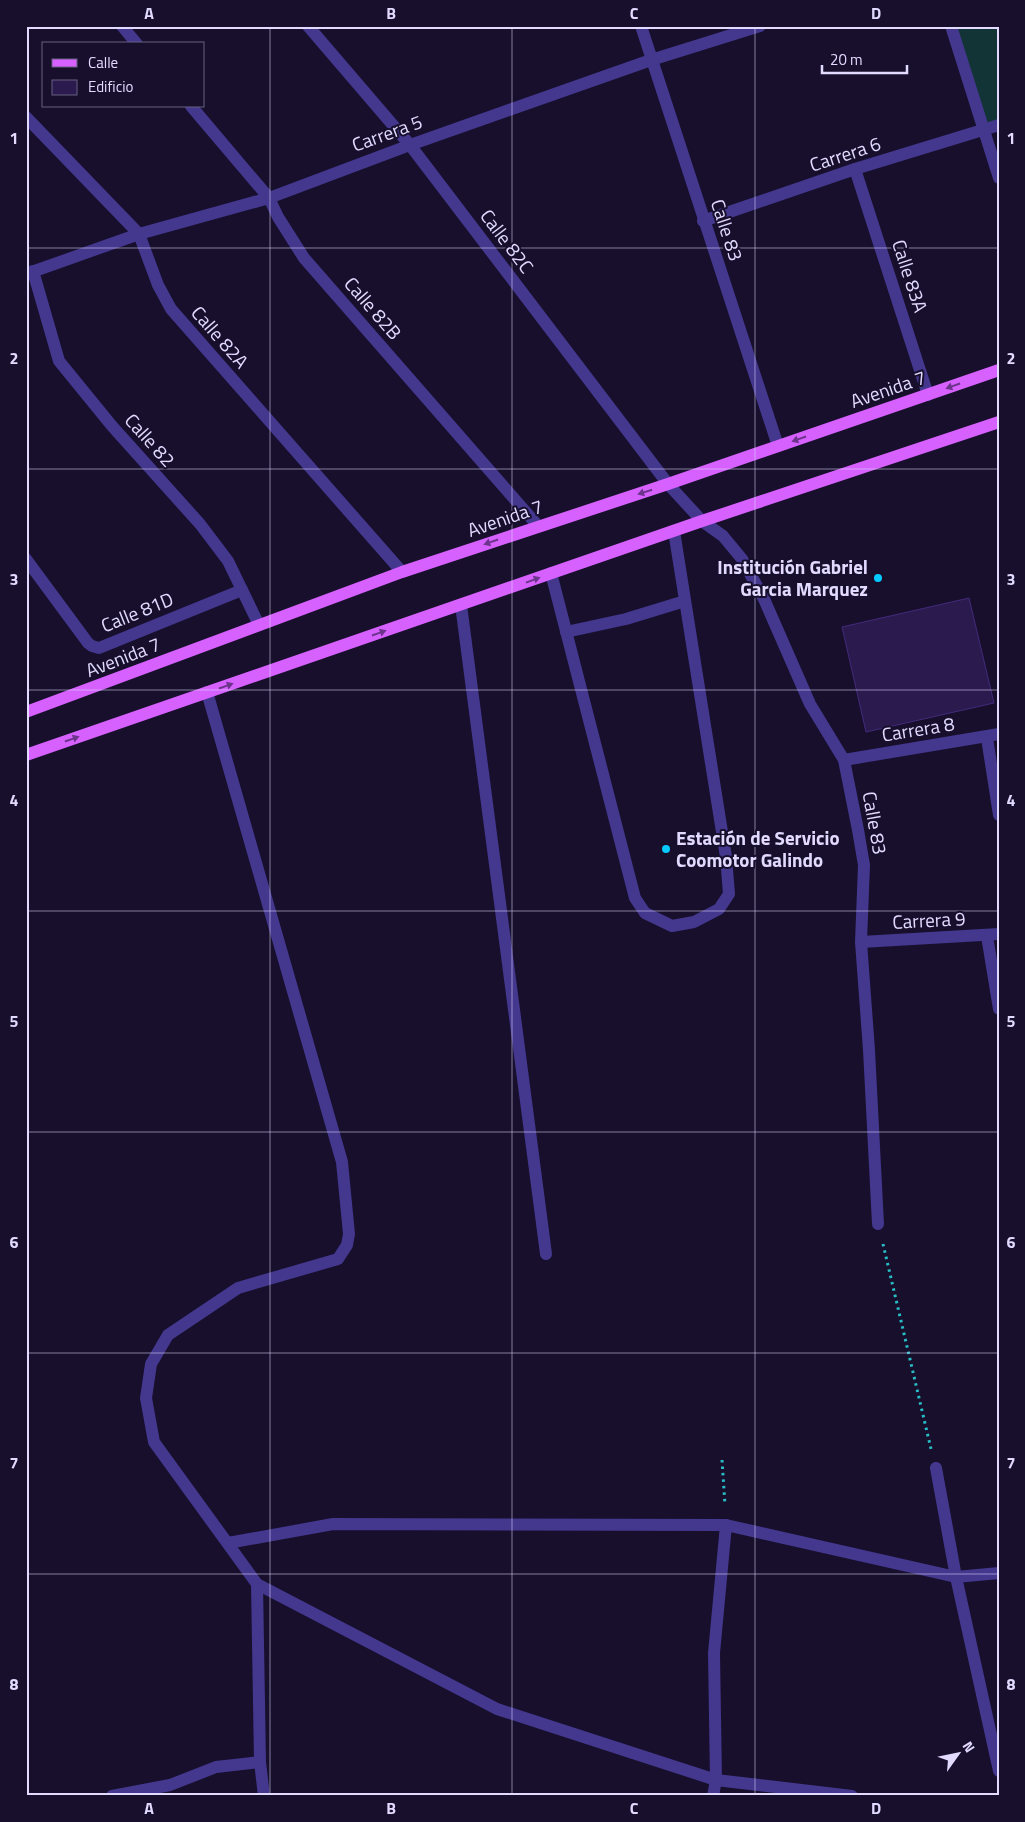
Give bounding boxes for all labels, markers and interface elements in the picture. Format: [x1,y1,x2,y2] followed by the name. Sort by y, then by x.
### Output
[144,1,154,25] text: A
[386,1,396,25] text: B
[630,1,639,25] text: C
[871,1,881,25] text: D
[42,42,205,108] legend
[822,42,908,74] scale bar
[830,48,863,71] text: 20 m
[88,51,118,74] text: Calle
[88,75,133,98] text: Edificio
[347,106,426,159] street label: Carrera 5
[10,126,18,150] text: 1
[1007,126,1015,150] text: 1
[805,128,884,179] street label: Carrera 6
[704,195,751,265] street label: Calle 83
[474,202,541,279] street label: Calle 82C
[885,236,936,316] street label: Calle 83A
[338,270,409,346] street label: Calle 82B
[185,299,256,374] street label: Calle 82A
[10,346,18,370] text: 2
[1007,346,1015,370] text: 2
[846,362,930,415] street label: Avenida 7
[945,383,960,390] one-way arrow
[118,406,182,473] street label: Calle 82
[791,435,806,443] one-way arrow
[638,488,653,496] one-way arrow
[463,491,547,544] street label: Avenida 7
[483,538,498,546] one-way arrow
[717,552,868,603] place label: Institución Gabriel Garcia Marquez
[10,567,18,591] text: 3
[1007,567,1015,591] text: 3
[872,572,884,584] marker: Institución Gabriel Garcia Marquez
[526,575,541,583] one-way arrow
[96,584,177,639] street label: Calle 81D
[372,628,387,636] one-way arrow
[81,629,165,684] street label: Avenida 7
[219,682,234,690] one-way arrow
[879,708,957,749] street label: Carrera 8
[65,735,80,742] one-way arrow
[10,788,19,812] text: 4
[1007,788,1016,812] text: 4
[856,789,895,857] street label: Calle 83
[676,823,840,874] place label: Estación de Servicio Coomotor Galindo
[660,843,672,855] marker: Estación de Servicio Coomotor Galindo
[892,903,966,936] street label: Carrera 9
[10,1009,19,1033] text: 5
[1007,1009,1016,1033] text: 5
[10,1230,19,1254] text: 6
[1007,1230,1016,1254] text: 6
[10,1451,18,1475] text: 7
[1007,1451,1015,1475] text: 7
[10,1672,19,1696] text: 8
[1007,1672,1016,1696] text: 8
[932,1730,982,1780] north arrow
[958,1737,981,1756] text: N
[144,1796,154,1820] text: A
[386,1796,396,1820] text: B
[630,1796,639,1820] text: C
[871,1796,881,1820] text: D

